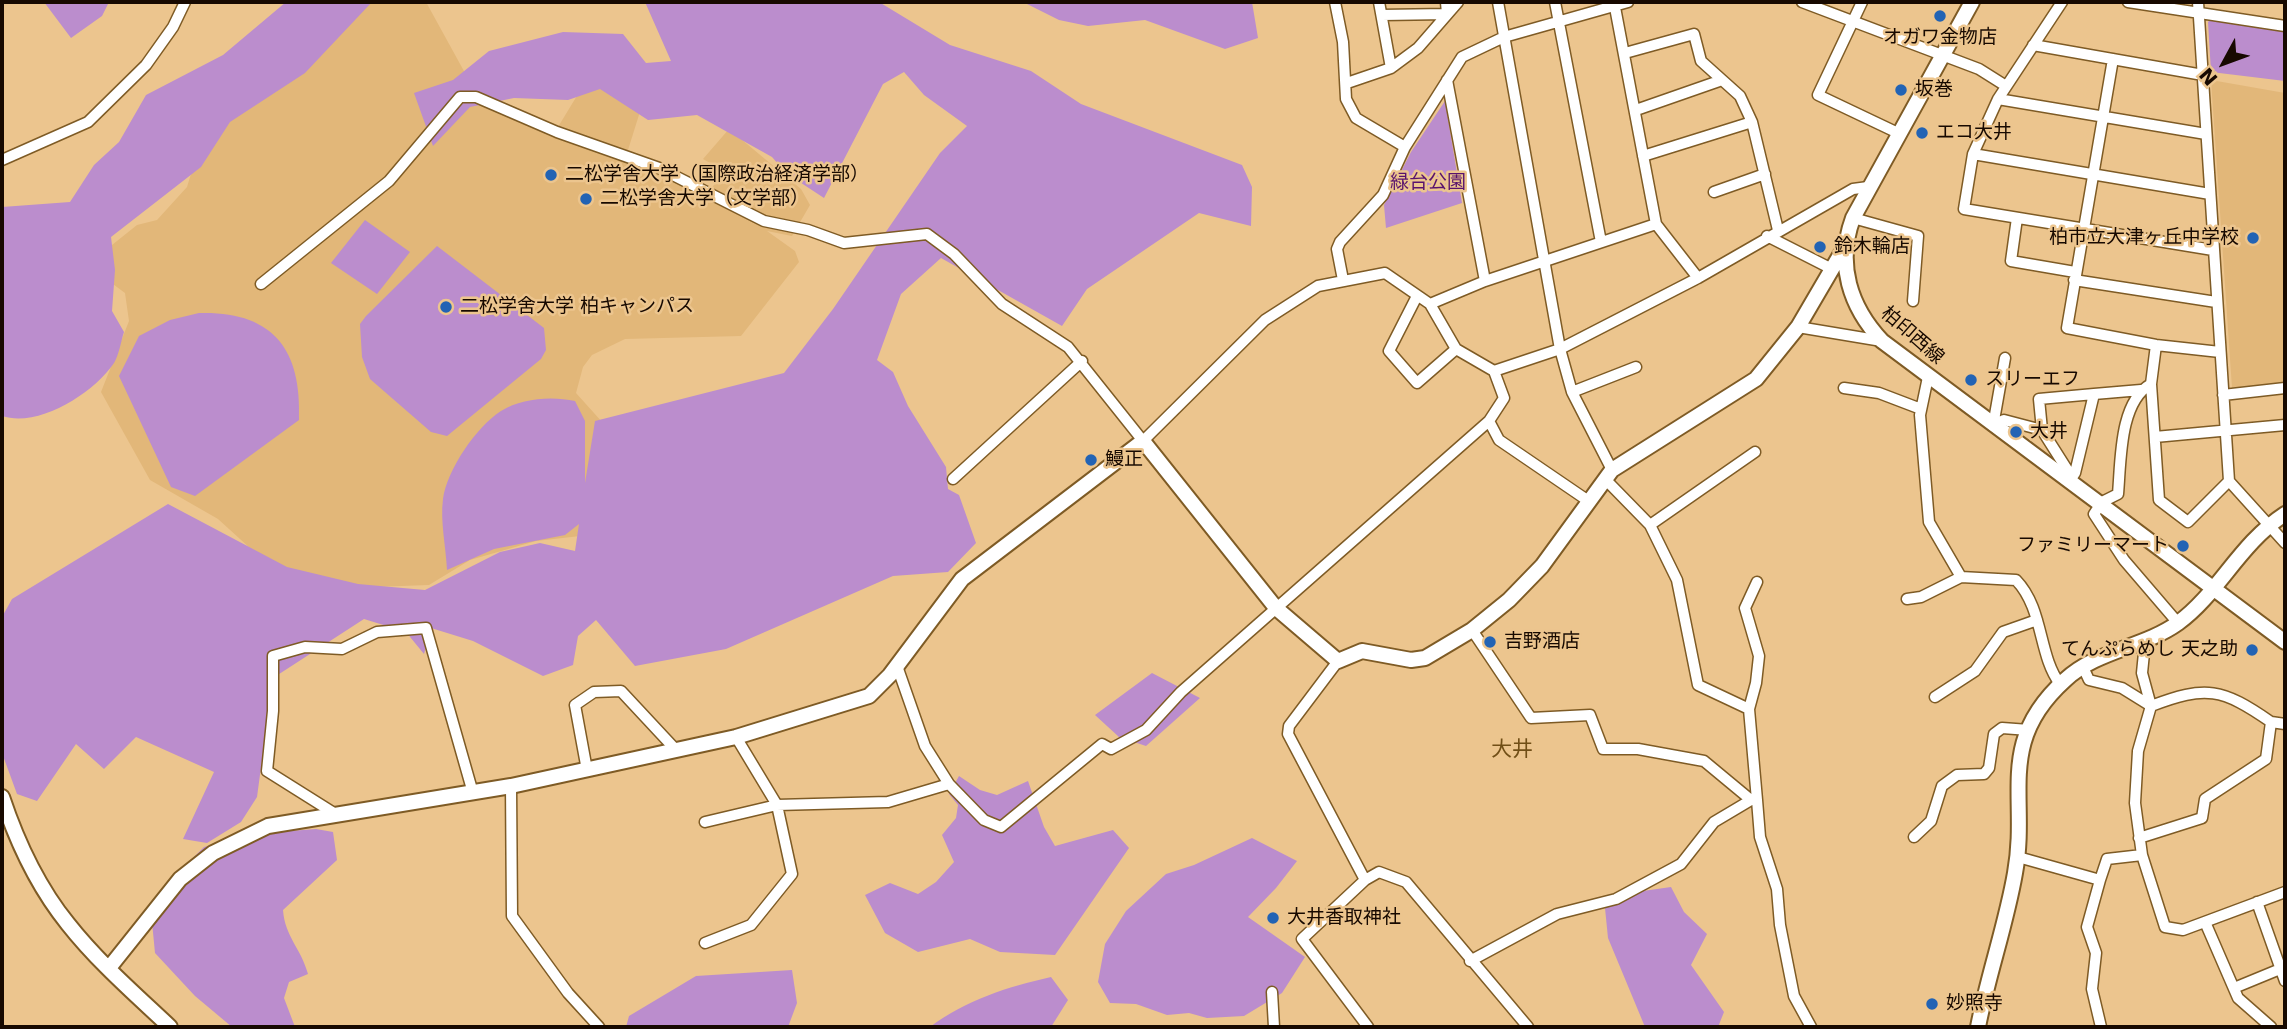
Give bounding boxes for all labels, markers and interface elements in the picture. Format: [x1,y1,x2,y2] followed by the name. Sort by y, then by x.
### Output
[1932,8,1948,24] marker: オガワ金物店
[1883,27,1997,49] place label: オガワ金物店
[2189,28,2259,98] north arrow
[2195,64,2222,90] text: N
[1915,79,1953,101] place label: 坂巻
[1893,82,1909,98] marker: 坂巻
[1936,122,2012,144] place label: エコ大井
[1914,125,1930,141] marker: エコ大井
[565,164,869,186] place label: 二松学舎大学（国際政治経済学部）
[543,167,559,183] marker: 二松学舎大学（国際政治経済学部）
[1390,172,1466,194] park label: 緑台公園
[600,188,809,210] place label: 二松学舎大学（文学部）
[578,191,594,207] marker: 二松学舎大学（文学部）
[2049,227,2239,249] place label: 柏市立大津ヶ丘中学校
[2245,230,2261,246] marker: 柏市立大津ヶ丘中学校
[1834,236,1910,258] place label: 鈴木輪店
[1812,239,1828,255] marker: 鈴木輪店
[460,296,694,318] place label: 二松学舍大学 柏キャンパス
[438,299,454,315] marker: 二松学舍大学 柏キャンパス
[1876,302,1948,370] street label: 柏印西線
[1985,369,2080,391] place label: スリーエフ
[1963,372,1979,388] marker: スリーエフ
[2030,421,2068,443] place label: 大井
[2008,424,2024,440] marker: 大井
[1105,449,1143,471] place label: 鰻正
[1083,452,1099,468] marker: 鰻正
[2017,535,2169,557] place label: ファミリーマート
[2175,538,2191,554] marker: ファミリーマート
[1504,631,1580,653] place label: 吉野酒店
[1482,634,1498,650] marker: 吉野酒店
[2061,639,2238,661] place label: てんぷらめし 天之助
[2244,642,2260,658] marker: てんぷらめし 天之助
[1491,738,1533,764] district label: 大井
[1287,907,1401,929] place label: 大井香取神社
[1265,910,1281,926] marker: 大井香取神社
[1946,993,2003,1015] place label: 妙照寺
[1924,996,1940,1012] marker: 妙照寺

